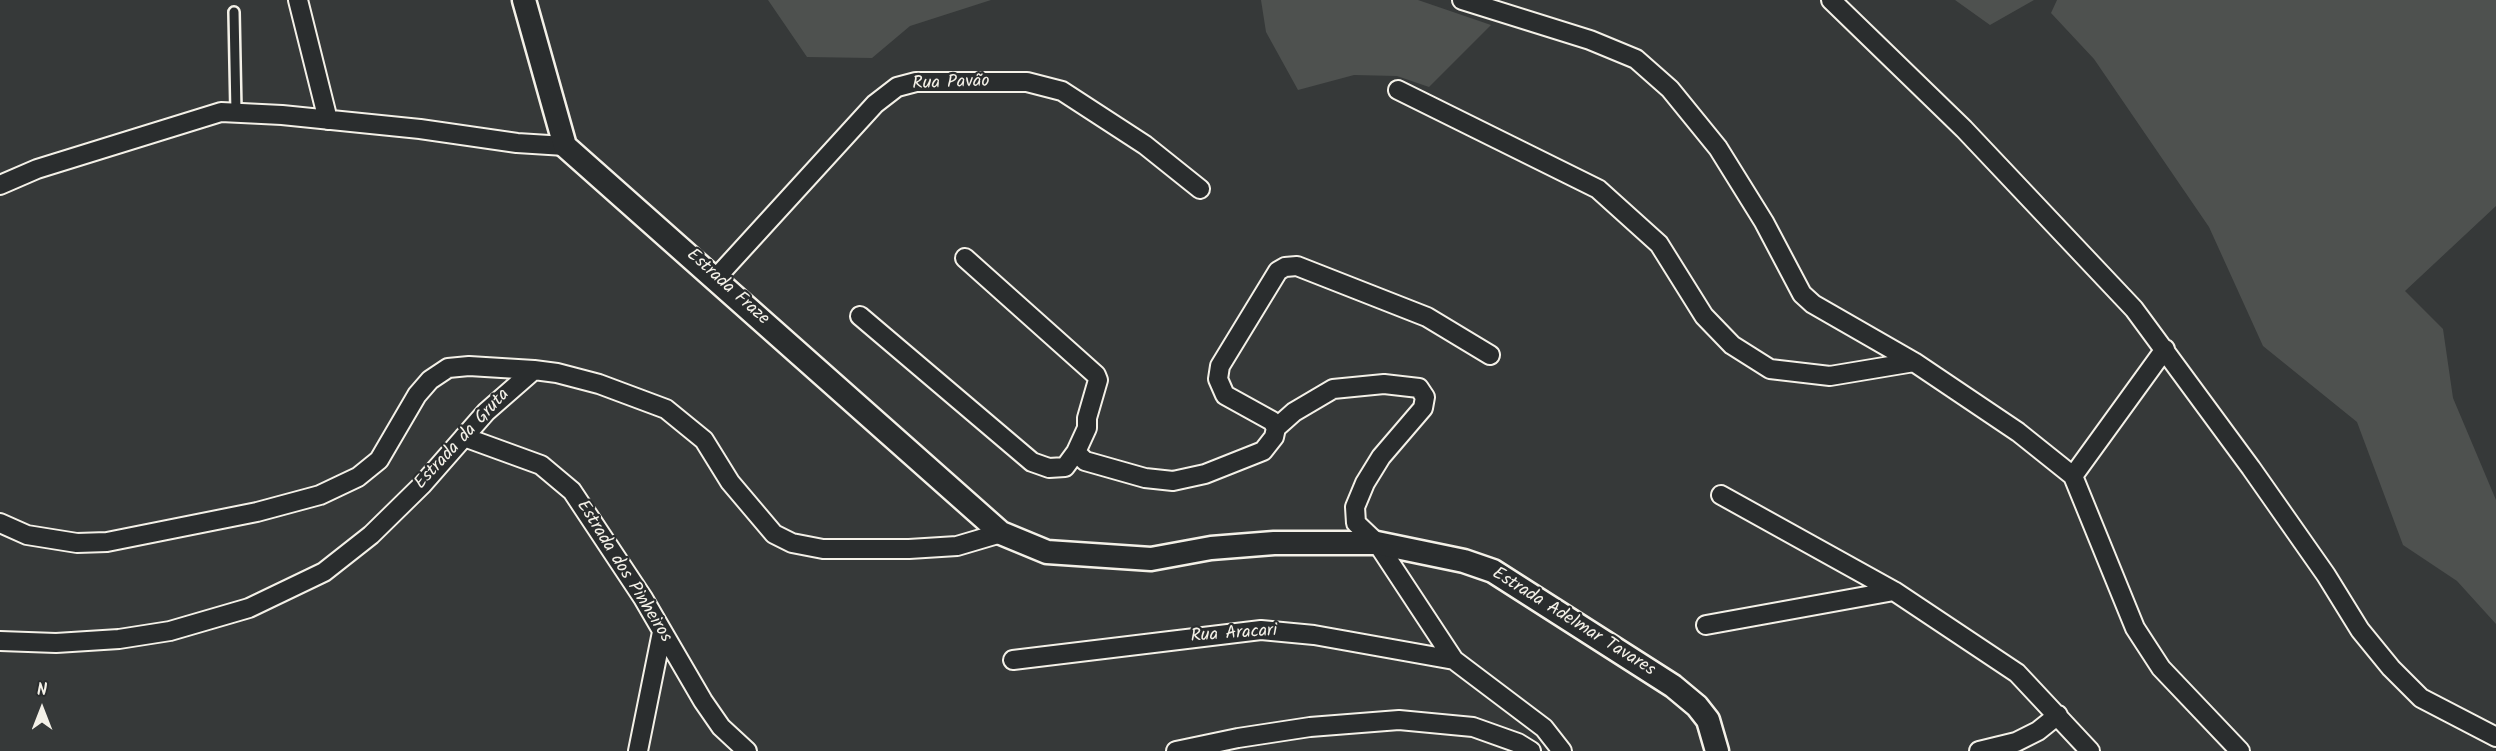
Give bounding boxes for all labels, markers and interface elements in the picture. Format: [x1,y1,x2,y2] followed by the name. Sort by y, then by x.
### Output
[912,72,990,96] street label: Rua Pavão
[681,245,773,331] street label: Estrada Fraze
[411,385,515,495] street label: Estrada da Gruta
[570,497,676,647] street label: Estrada dos Pinheiros
[1487,564,1659,682] street label: Estrada Adelmar Tavares
[1190,621,1278,649] street label: Rua Aracari
[37,678,47,703] text: N
[12,679,72,739] north arrow

